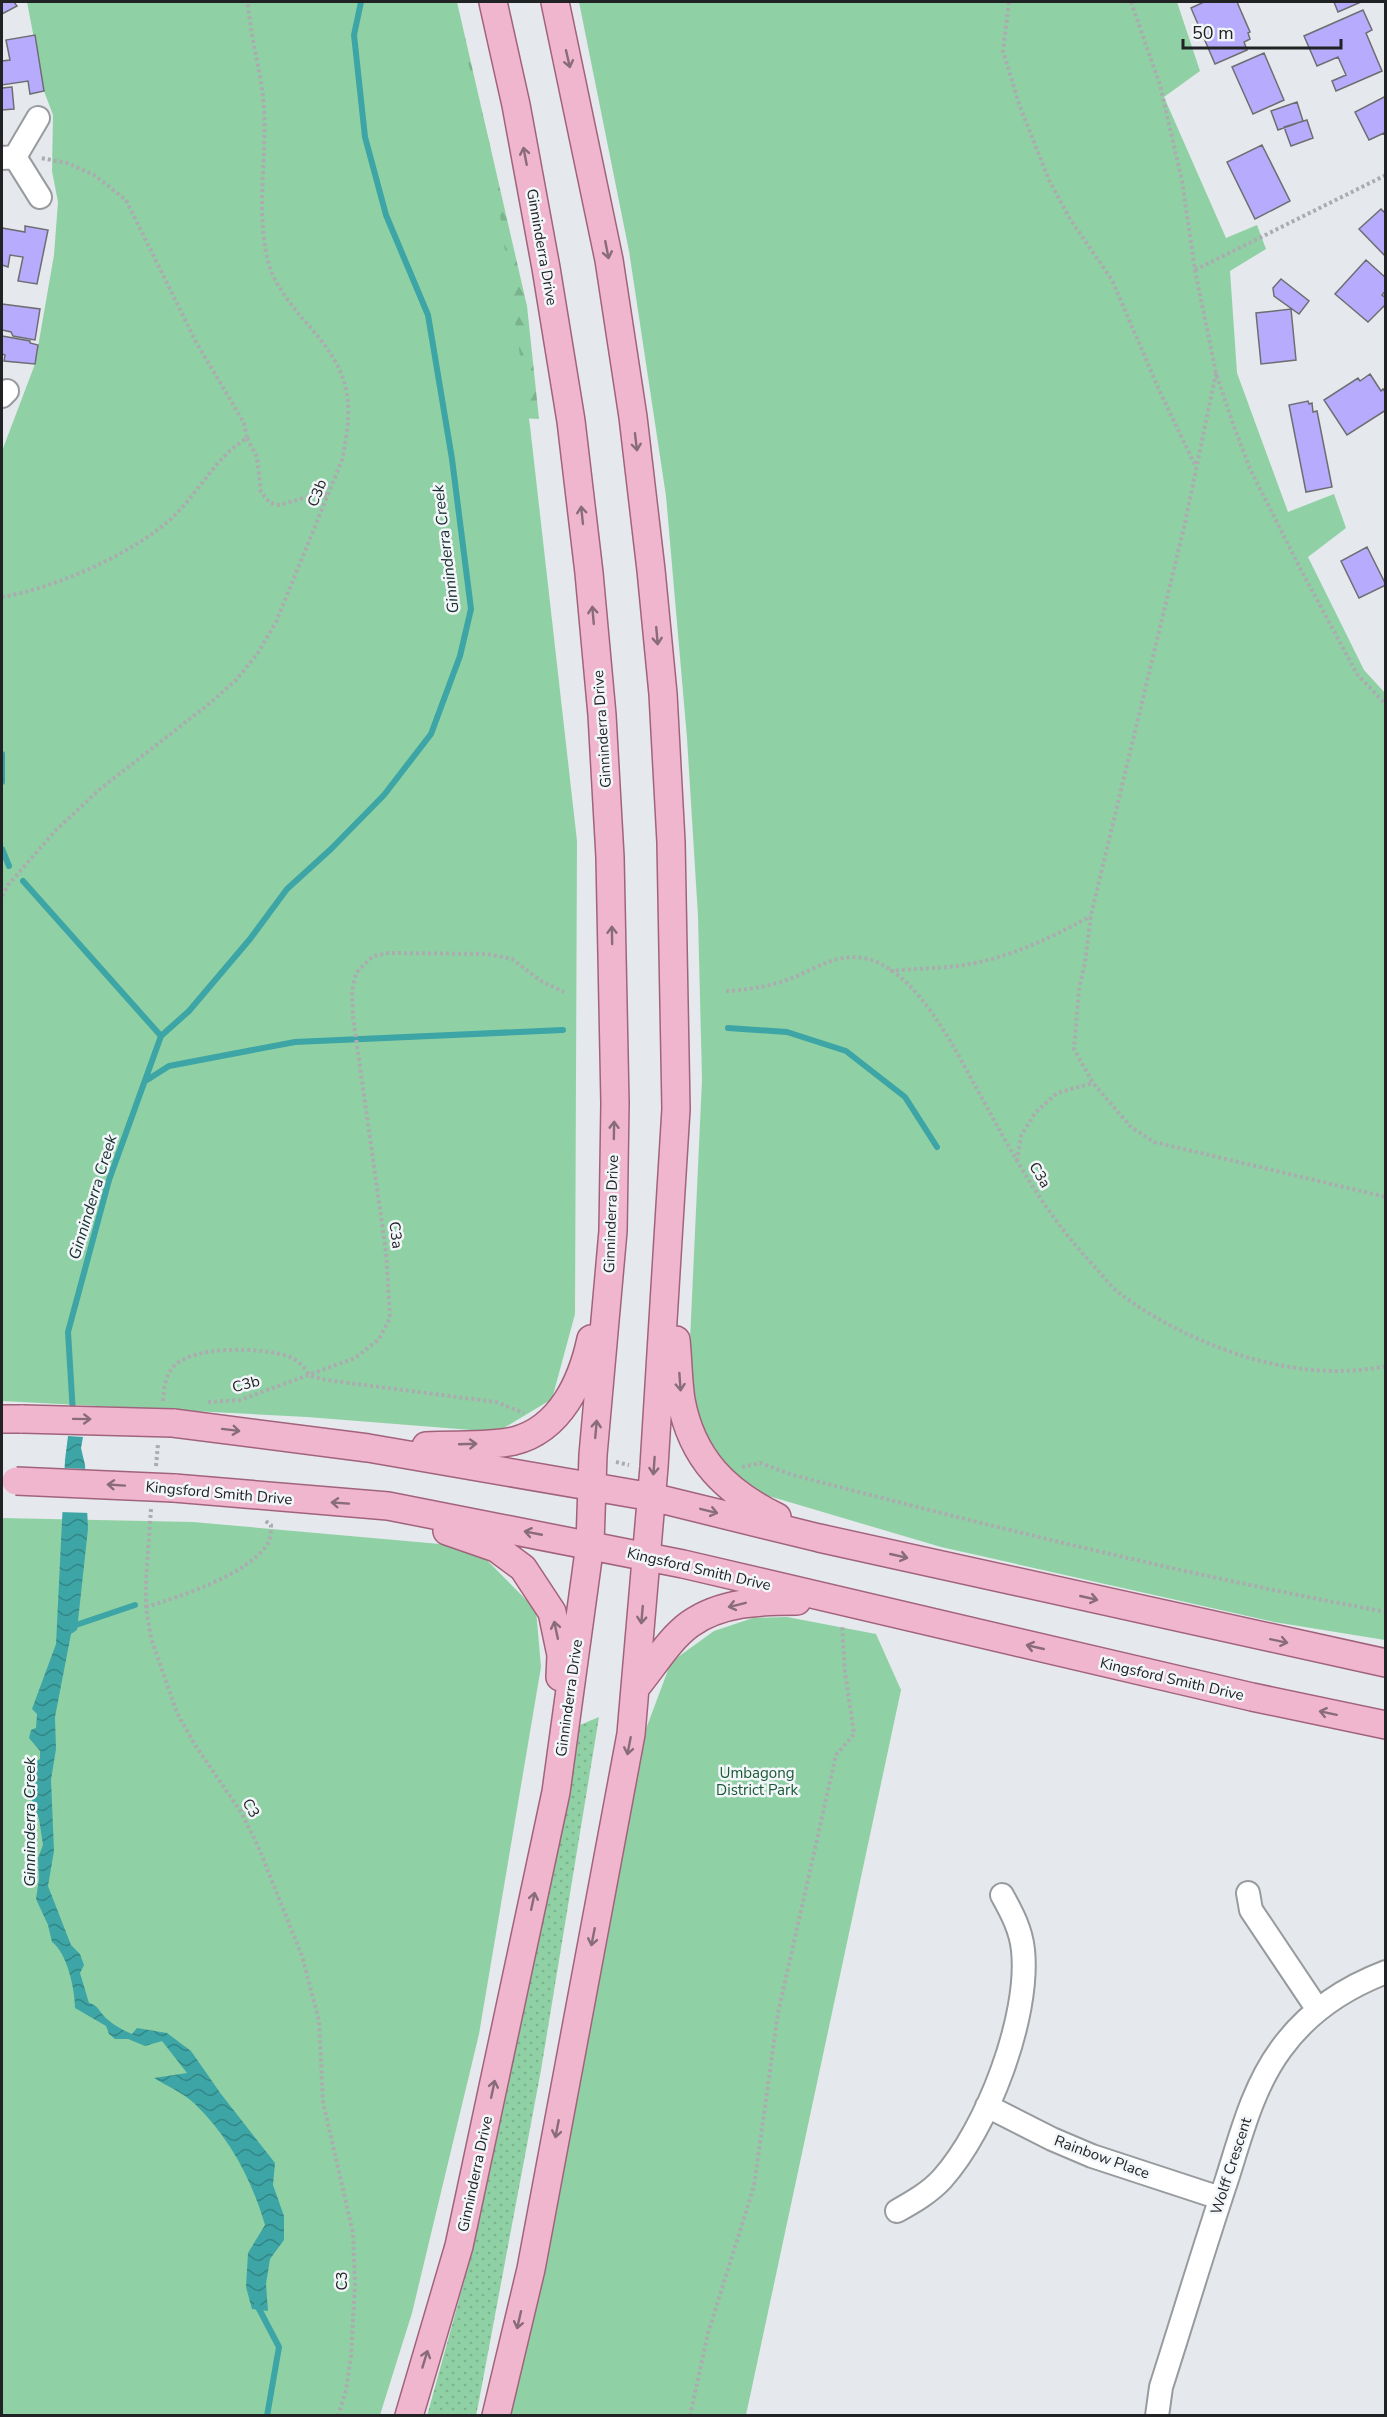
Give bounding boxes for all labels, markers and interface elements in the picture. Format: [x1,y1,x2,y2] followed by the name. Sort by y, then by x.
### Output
[1183,12,1340,50] scale bar
[1192,21,1234,45] text: 50 m
[563,48,574,68] one-way arrow
[519,147,530,167] one-way arrow
[522,187,562,307] street label: Ginninderra Drive
[601,240,613,259] one-way arrow
[631,432,642,452] one-way arrow
[303,476,332,510] street label: C3b
[427,482,465,615] water label: Ginninderra Creek
[576,505,587,525] one-way arrow
[587,606,598,626] one-way arrow
[652,626,663,646] one-way arrow
[588,669,616,789] street label: Ginninderra Drive
[606,926,618,946] one-way arrow
[608,1121,620,1141] one-way arrow
[64,1131,123,1262] water label: Ginninderra Creek
[599,1155,623,1273] street label: Ginninderra Drive
[1024,1158,1056,1192] street label: C3a
[384,1220,408,1250] street label: C3a
[230,1371,262,1397] street label: C3b
[674,1371,685,1391] one-way arrow
[71,1414,91,1425] one-way arrow
[591,1419,602,1439] one-way arrow
[221,1425,240,1436] one-way arrow
[458,1438,478,1449] one-way arrow
[649,1455,660,1475] one-way arrow
[145,1477,293,1509] street label: Kingsford Smith Drive
[106,1479,126,1490] one-way arrow
[331,1497,351,1508] one-way arrow
[699,1505,718,1517] one-way arrow
[523,1528,543,1539] one-way arrow
[625,1543,773,1595] street label: Kingsford Smith Drive
[889,1550,908,1562] one-way arrow
[1079,1593,1098,1605] one-way arrow
[728,1600,747,1612] one-way arrow
[636,1604,647,1624] one-way arrow
[550,1620,561,1640] one-way arrow
[1270,1635,1289,1647] one-way arrow
[551,1638,587,1758] street label: Ginninderra Drive
[1026,1641,1045,1653] one-way arrow
[1098,1653,1246,1705] street label: Kingsford Smith Drive
[1319,1707,1338,1718] one-way arrow
[623,1735,634,1755] one-way arrow
[19,1756,41,1887] water label: Ginninderra Creek
[716,1763,798,1800] park label: Umbagong District Park
[238,1795,264,1821] street label: C3
[528,1892,539,1912] one-way arrow
[587,1927,598,1946] one-way arrow
[488,2080,499,2099] one-way arrow
[453,2114,497,2234] street label: Ginninderra Drive
[1206,2114,1256,2217] street label: Wolff Crescent
[551,2119,562,2138] one-way arrow
[1052,2130,1152,2184] street label: Rainbow Place
[332,2271,352,2291] street label: C3
[512,2310,524,2329] one-way arrow
[420,2350,431,2369] one-way arrow

